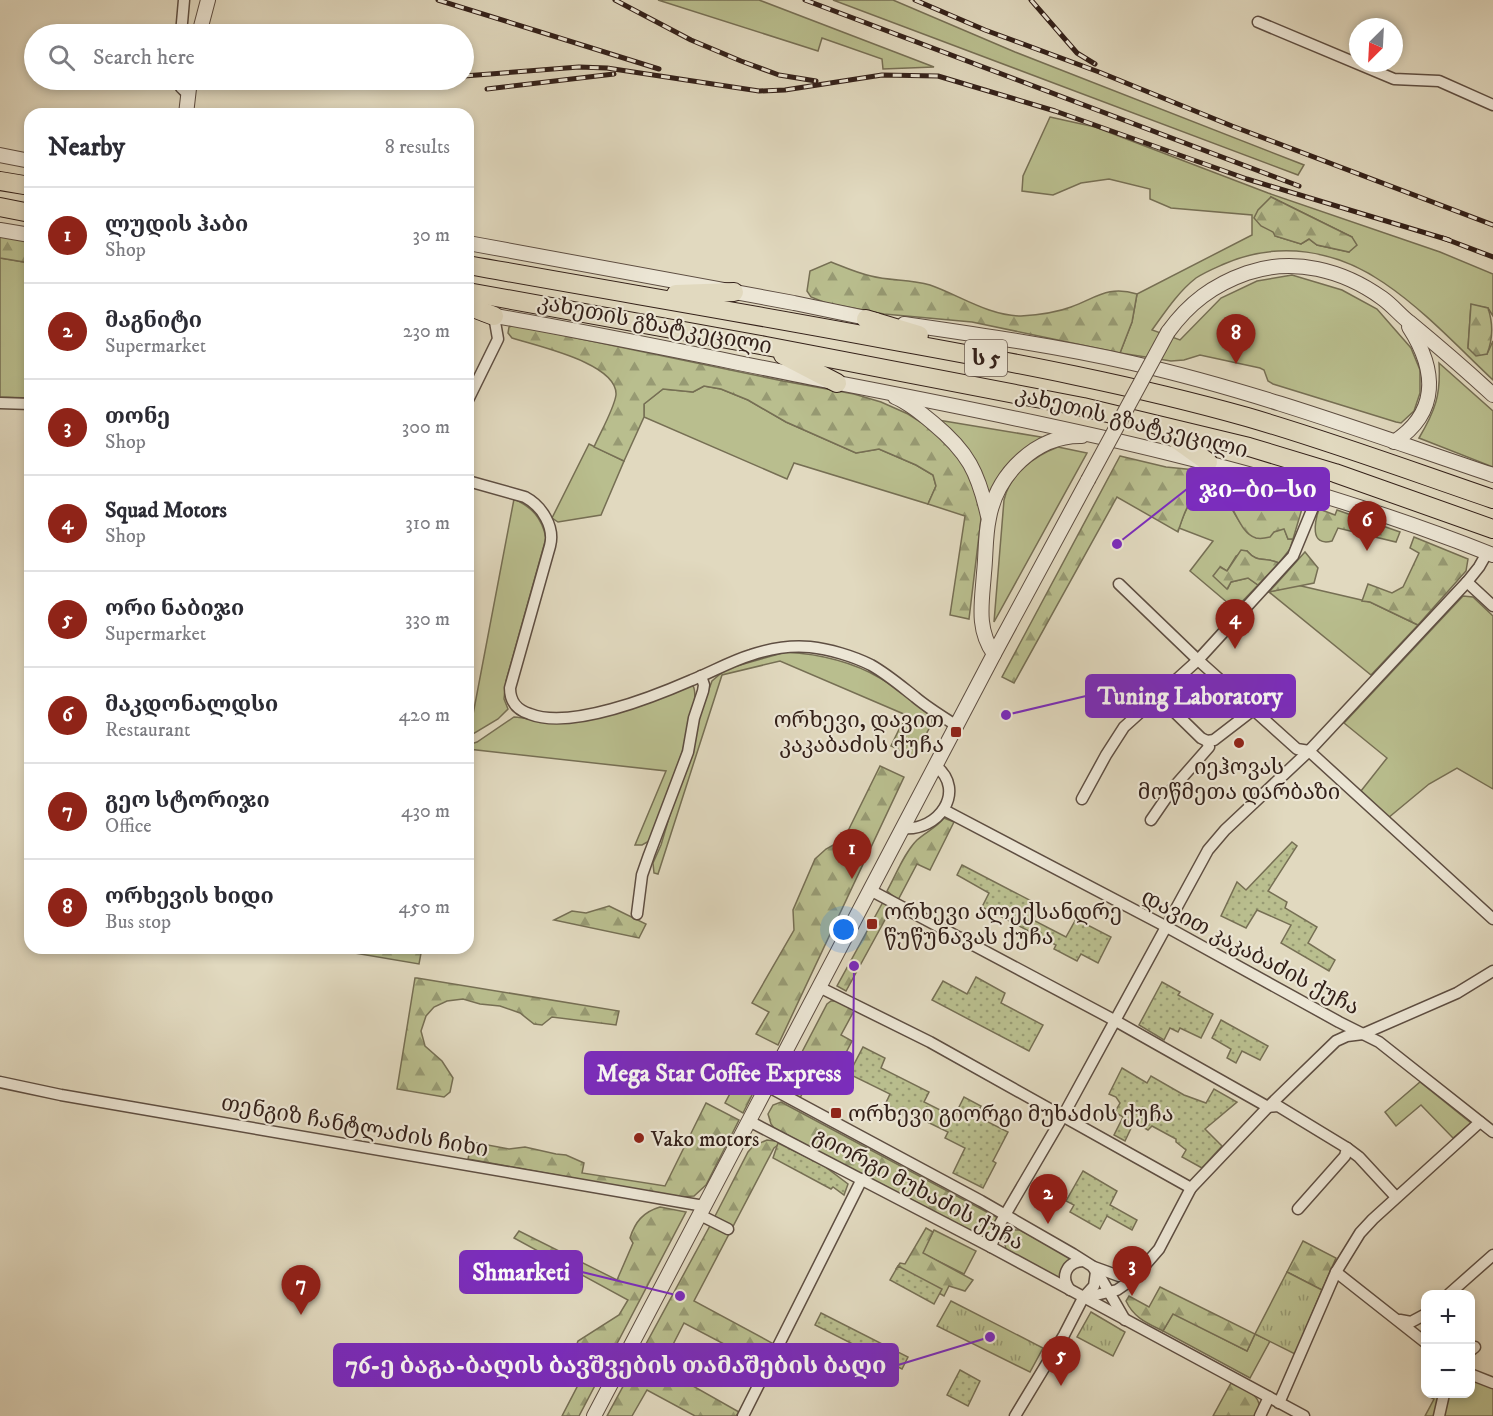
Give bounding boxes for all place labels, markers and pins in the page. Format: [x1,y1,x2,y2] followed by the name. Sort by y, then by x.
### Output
[1216,314,1256,364] pin: 8
[1187,468,1329,510] callout: ჯი–ბი–სი
[1348,502,1386,551] pin: 6
[1216,600,1254,649] pin: 4
[1086,675,1295,717] callout: Tuning Laboratory
[774,707,944,759] place label: ორხევი, დავით კაკაბაძის ქუჩა
[949,725,963,739] marker: ორხევი, დავით კაკაბაძის ქუჩა
[1232,736,1246,750] marker: იეჰოვას მოწმეთა დარბაზი
[1138,754,1340,806] place label: იეჰოვას მოწმეთა დარბაზი
[832,830,872,879] pin: 1
[884,899,1122,951] place label: ორხევი ალექსანდრე წუწუნავას ქუჩა
[865,917,879,931] marker: ორხევი ალექსანდრე წუწუნავას ქუჩა
[585,1052,853,1094] callout: Mega Star Coffee Express
[848,1101,1174,1128] place label: ორხევი გიორგი მუხაძის ქუჩა
[829,1106,843,1120] marker: ორხევი გიორგი მუხაძის ქუჩა
[650,1126,759,1153] place label: Vako motors
[632,1131,646,1145] marker: Vako motors
[1028,1174,1068,1224] pin: 2
[1112,1246,1152,1296] pin: 3
[460,1251,582,1293] callout: Shmarketi
[282,1266,320,1315] pin: 7
[1042,1336,1080,1386] pin: 5
[334,1344,898,1386] callout: 76-ე ბაგა-ბაღის ბავშვების თამაშების ბაღი

